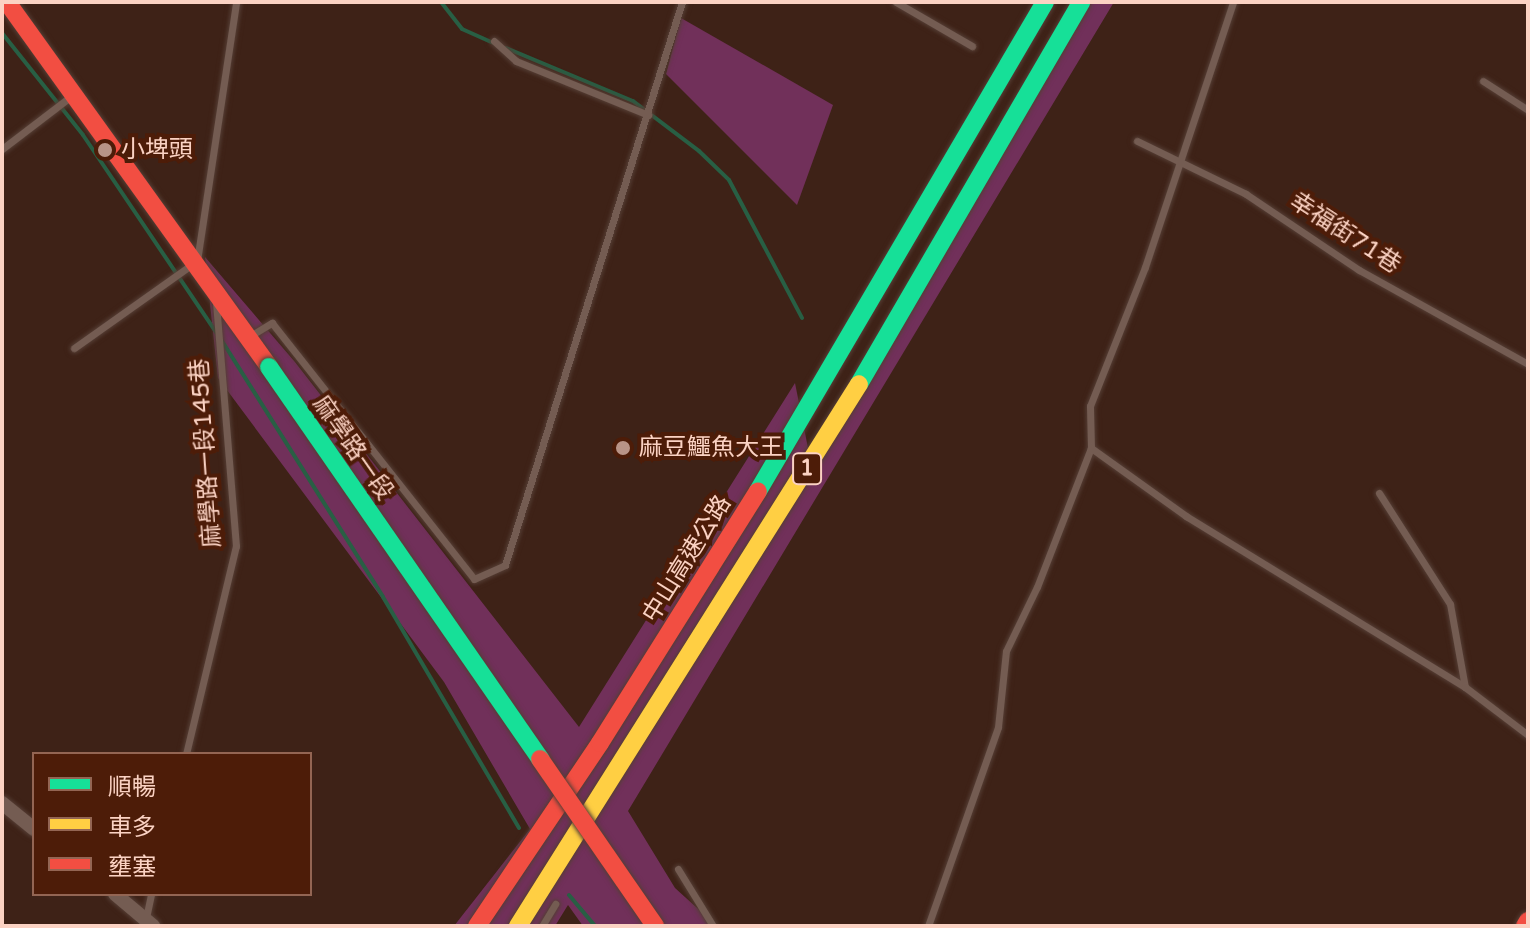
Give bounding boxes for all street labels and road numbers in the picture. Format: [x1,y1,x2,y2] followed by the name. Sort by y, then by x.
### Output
[1284,187,1406,279] street label: 幸福街71巷
[185,358,227,548] street label: 麻學路一段145巷
[307,391,399,505] street label: 麻學路一段
[791,451,823,487] road number: 1
[637,490,737,628] street label: 中山高速公路

